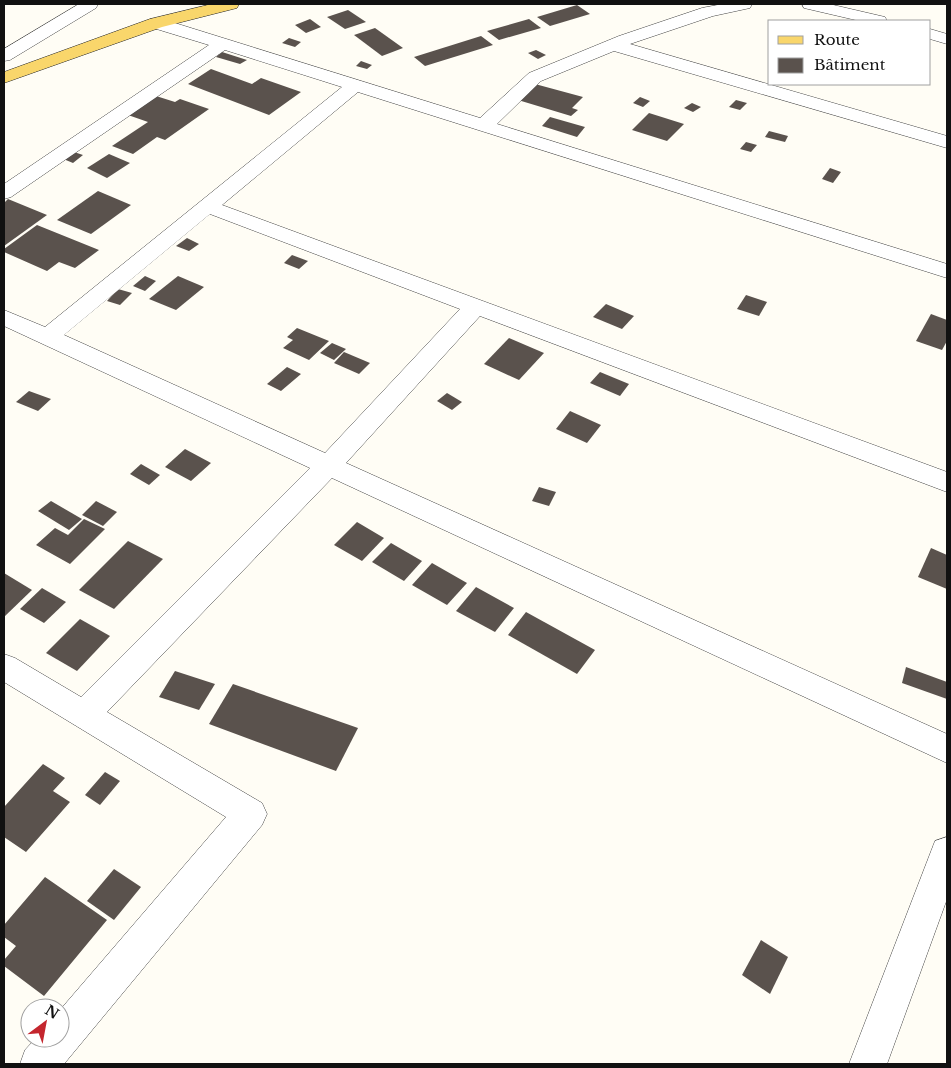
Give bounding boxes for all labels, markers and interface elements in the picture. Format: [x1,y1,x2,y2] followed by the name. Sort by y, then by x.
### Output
[768,20,931,85] legend
[814,30,860,49] text: Route
[814,55,886,74] text: Bâtiment
[20,998,70,1048] north arrow
[42,1001,62,1023] text: N

